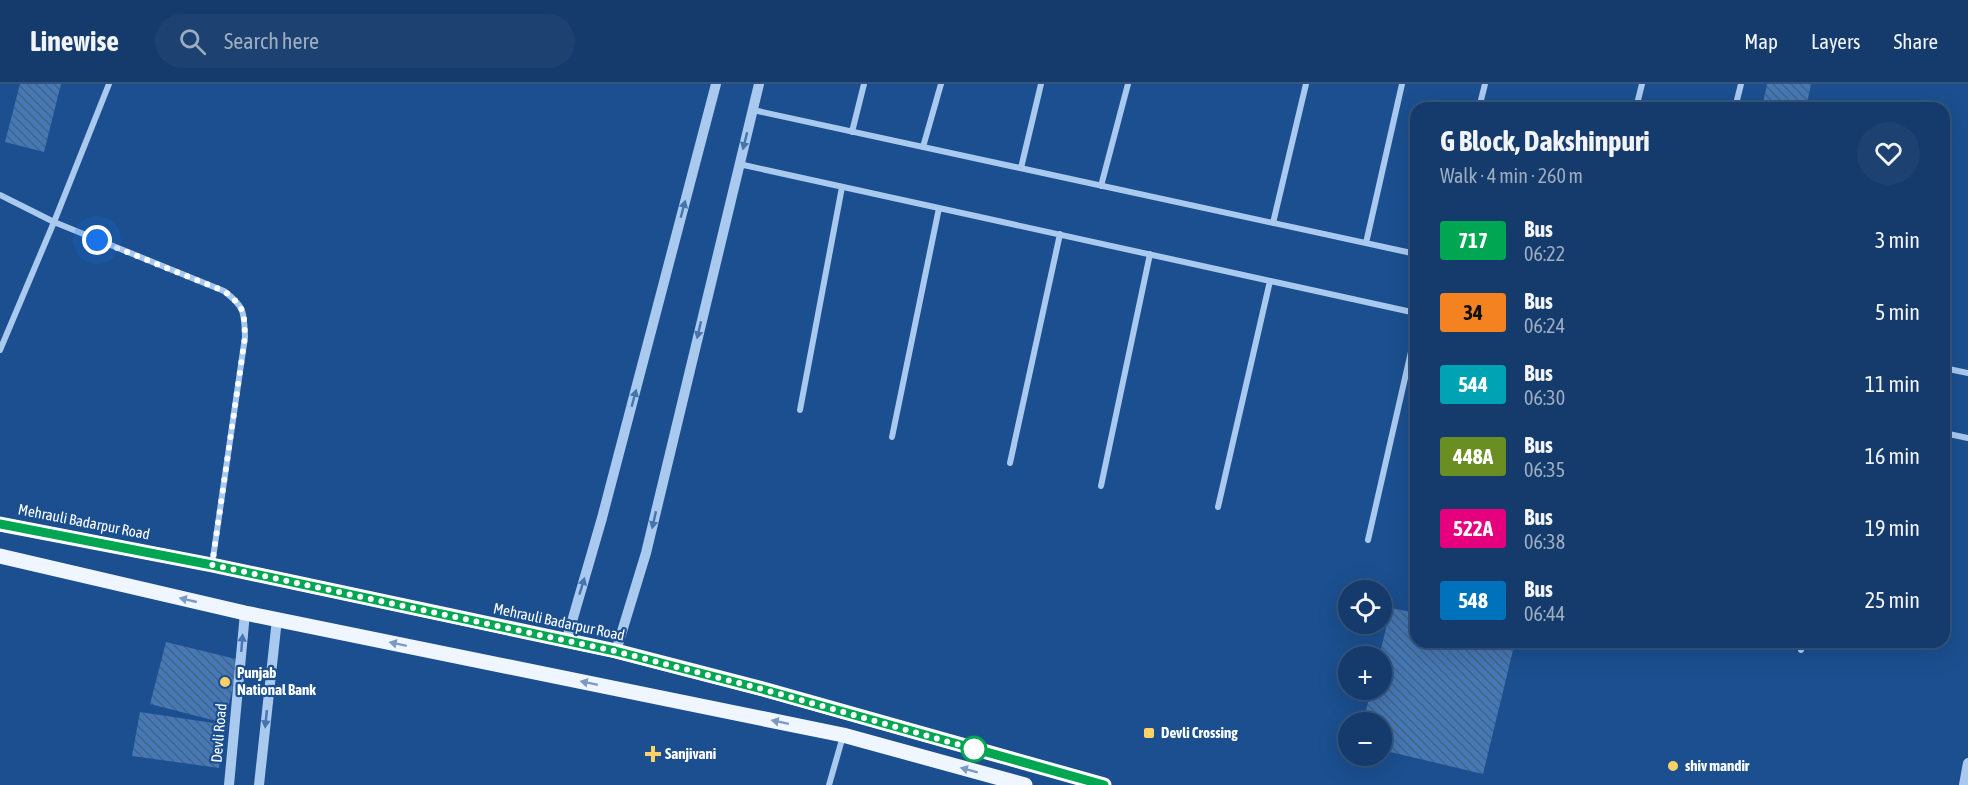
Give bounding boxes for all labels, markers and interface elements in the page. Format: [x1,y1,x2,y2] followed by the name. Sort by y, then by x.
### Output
[155,14,575,68] search box
[30,25,119,57] text: Linewise
[176,25,209,58] icon: search
[224,28,319,54] text: Search here
[1744,29,1778,53] text: Map
[1811,29,1861,53] text: Layers
[1894,29,1938,53] text: Share
[1857,122,1920,185] button: heart
[1440,125,1650,157] text: G Block, Dakshinpuri
[740,132,749,150] one-way arrow
[1440,164,1583,187] text: Walk · 4 min · 260 m
[679,200,688,218] one-way arrow
[1524,216,1553,242] text: Bus
[82,225,112,255] your location
[1875,227,1920,253] text: 3 min
[1458,228,1488,252] text: 717
[1524,242,1565,265] text: 06:22
[1524,288,1553,314] text: Bus
[1875,299,1920,325] text: 5 min
[1463,300,1483,324] text: 34
[1524,314,1565,337] text: 06:24
[694,321,704,340] one-way arrow
[1524,360,1553,386] text: Bus
[1865,371,1920,397] text: 11 min
[1458,372,1488,396] text: 544
[1524,386,1565,409] text: 06:30
[629,389,639,407] one-way arrow
[1524,432,1553,458] text: Bus
[1865,443,1920,469] text: 16 min
[1453,444,1493,468] text: 448A
[1524,458,1565,481] text: 06:35
[17,500,152,543] street label: Mehrauli Badarpur Road
[1524,504,1553,530] text: Bus
[648,511,658,529] one-way arrow
[1865,515,1920,541] text: 19 min
[1453,516,1493,540] text: 522A
[1524,530,1565,553] text: 06:38
[1524,576,1553,602] text: Bus
[578,577,587,595] one-way arrow
[1338,580,1392,766] map controls
[1338,580,1392,634] button: locate
[1865,587,1920,613] text: 25 min
[1458,588,1488,612] text: 548
[179,594,197,604] one-way arrow
[492,599,626,644] street label: Mehrauli Badarpur Road
[1524,602,1565,625] text: 06:44
[237,634,247,653] one-way arrow
[388,639,407,648] one-way arrow
[1338,646,1392,700] button: +
[237,664,316,698] place label: Punjab National Bank
[218,675,232,689] marker: Punjab National Bank
[579,678,598,687] one-way arrow
[207,703,230,763] street label: Devli Road
[261,710,271,729] one-way arrow
[1338,712,1392,766] button: −
[770,717,789,726] one-way arrow
[1161,724,1238,741] place label: Devli Crossing
[1142,726,1156,740] marker: Devli Crossing
[961,736,987,762] unlabelled marker
[665,745,716,762] place label: Sanjivani
[646,747,660,761] marker: Sanjivani
[1685,757,1750,774] place label: shiv mandir
[1666,759,1680,773] marker: shiv mandir
[960,764,978,774] one-way arrow

